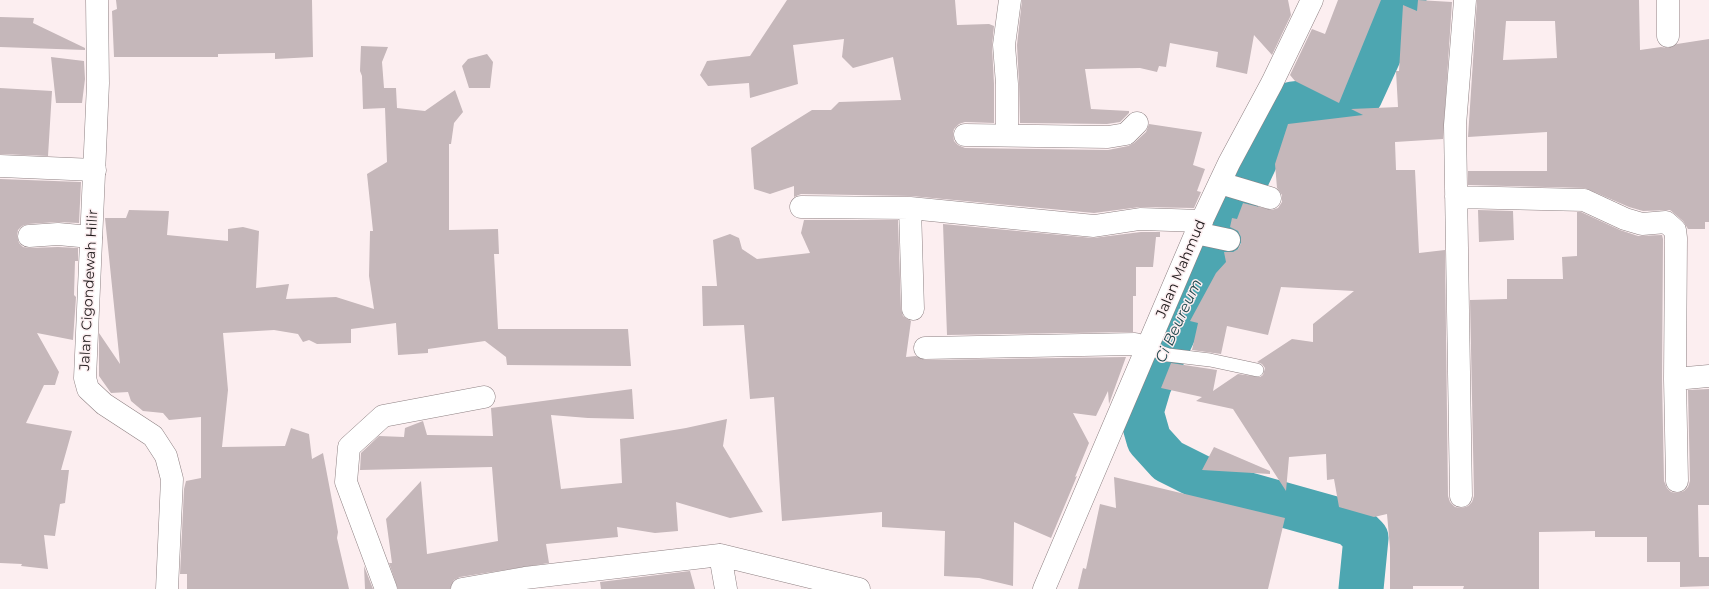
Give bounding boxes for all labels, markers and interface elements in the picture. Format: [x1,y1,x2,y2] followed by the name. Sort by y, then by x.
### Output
[76,209,102,371] street label: Jalan Cigondewah Hilir
[1153,217,1209,321] street label: Jalan Mahmud
[1152,276,1206,366] water label: Ci Beureum

